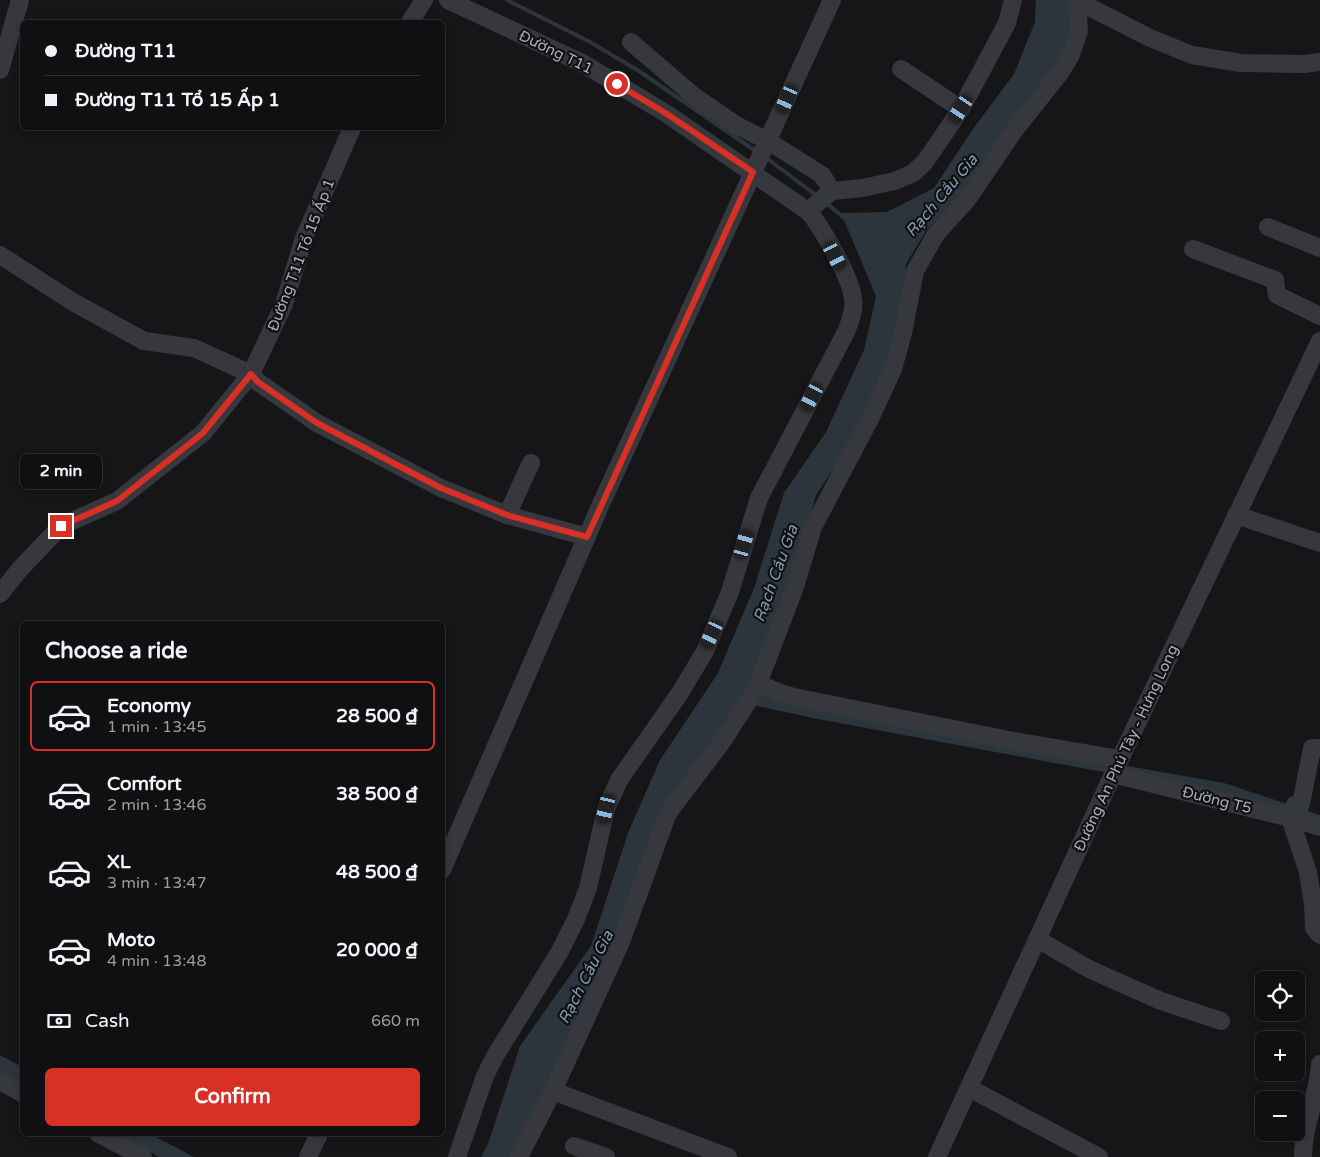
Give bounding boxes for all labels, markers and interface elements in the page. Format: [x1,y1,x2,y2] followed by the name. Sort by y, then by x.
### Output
[516,26,596,78] street label: Đường T11
[75,40,176,62] text: Đường T11
[606,73,628,95] route start
[774,82,799,116] car
[75,89,280,111] text: Đường T11 Tổ 15 Ấp 1
[946,92,975,126] car
[901,149,983,241] water label: Rạch Cầu Gia
[263,176,338,334] street label: Đường T11 Tổ 15 Ấp 1
[821,239,848,273] car
[798,380,825,414] car
[20,454,102,488] callout: 2 min
[40,461,82,481] text: 2 min
[50,515,72,537] route end
[749,521,803,625] water label: Rạch Cầu Gia
[732,528,755,560] car
[698,617,725,651] car
[45,638,188,664] text: Choose a ride
[1070,642,1182,854] street label: Đường An Phú Tây - Hưng Long
[47,694,92,739] icon: car
[107,695,191,717] text: Economy
[336,705,418,727] text: 28 500 ₫
[107,717,206,737] text: 1 min · 13:45
[47,772,92,817] icon: car
[107,773,181,795] text: Comfort
[336,783,418,805] text: 38 500 ₫
[1181,783,1253,817] street label: Đường T5
[595,793,616,825] car
[107,795,206,815] text: 2 min · 13:46
[47,850,92,895] icon: car
[107,851,131,873] text: XL
[336,861,418,883] text: 48 500 ₫
[107,873,206,893] text: 3 min · 13:47
[554,927,618,1027] water label: Rạch Cầu Gia
[47,928,92,973] icon: car
[107,929,155,951] text: Moto
[336,939,418,961] text: 20 000 ₫
[107,951,206,971] text: 4 min · 13:48
[1255,971,1305,1141] map controls
[1255,971,1305,1021] button: locate
[45,1007,73,1035] icon: cash
[85,1010,130,1032] text: Cash
[371,1011,420,1031] text: 660 m
[1255,1031,1305,1081] button: +
[45,1068,420,1126] button: Confirm
[1255,1091,1305,1141] button: −

